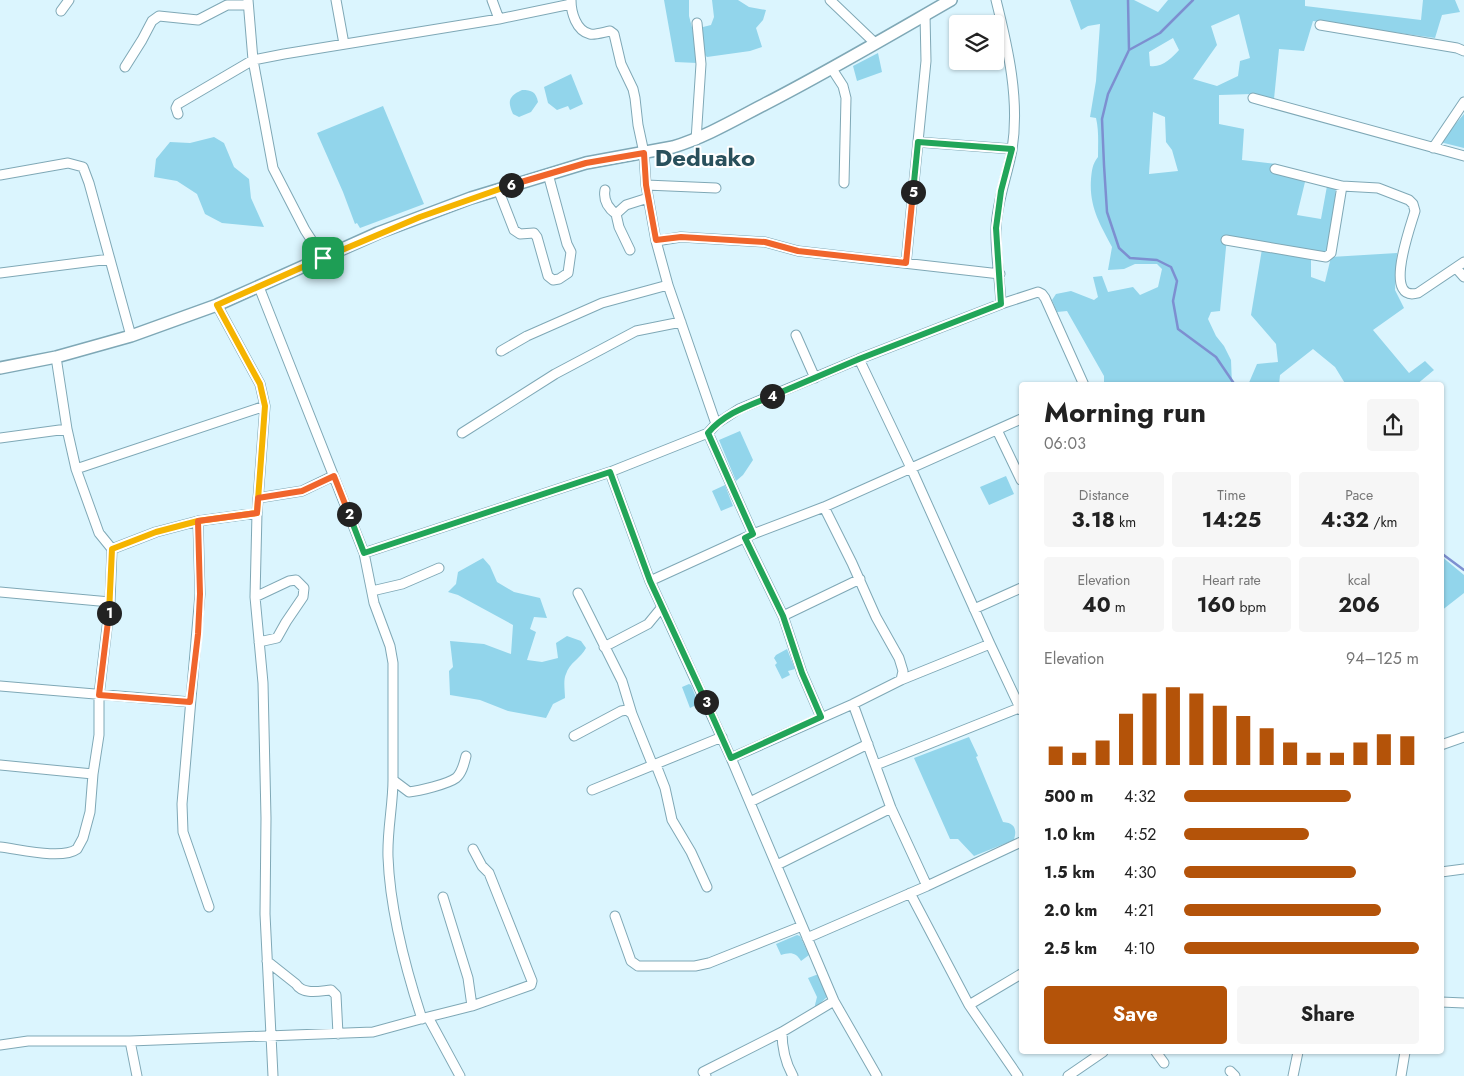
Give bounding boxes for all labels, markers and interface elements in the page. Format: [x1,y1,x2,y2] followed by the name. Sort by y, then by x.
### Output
[949,15,1004,70] map controls
[949,15,1004,70] button: layers
[655,140,755,175] district label: Deduako
[498,172,524,198] pin: 6
[507,175,516,195] text: 6
[900,180,926,204] pin: 5
[909,182,918,202] text: 5
[302,237,344,279] pin
[309,244,337,272] icon: arrive
[760,384,784,408] pin: 4
[768,386,777,406] text: 4
[1044,392,1206,433] text: Morning run
[1367,399,1419,451] button: share
[1044,432,1086,455] text: 06:03
[1079,485,1129,505] text: Distance
[1217,485,1246,505] text: Time
[1345,485,1373,505] text: Pace
[336,502,362,526] pin: 2
[345,504,354,524] text: 2
[1072,505,1115,535] text: 3.18
[1202,505,1261,535] text: 14:25
[1321,505,1369,535] text: 4:32
[1115,512,1136,532] text: km
[1369,512,1398,532] text: /km
[1077,570,1130,590] text: Elevation
[1202,570,1261,590] text: Heart rate
[1348,570,1370,590] text: kcal
[1082,590,1111,620] text: 40
[1197,590,1235,620] text: 160
[1338,590,1380,620] text: 206
[1111,597,1126,617] text: m
[1235,597,1266,617] text: bpm
[96,600,122,626] pin: 1
[106,603,113,623] text: 1
[1044,647,1104,670] text: Elevation
[1346,647,1419,670] text: 94–125 m
[694,690,718,714] pin: 3
[702,692,711,712] text: 3
[1044,785,1093,808] text: 500 m
[1124,785,1156,808] text: 4:32
[1044,823,1095,846] text: 1.0 km
[1124,823,1156,846] text: 4:52
[1044,861,1095,884] text: 1.5 km
[1124,861,1156,884] text: 4:30
[1044,899,1097,922] text: 2.0 km
[1124,899,1154,922] text: 4:21
[1044,937,1097,960] text: 2.5 km
[1124,937,1155,960] text: 4:10
[1044,986,1227,1044] button: Save
[1237,986,1419,1044] button: Share

